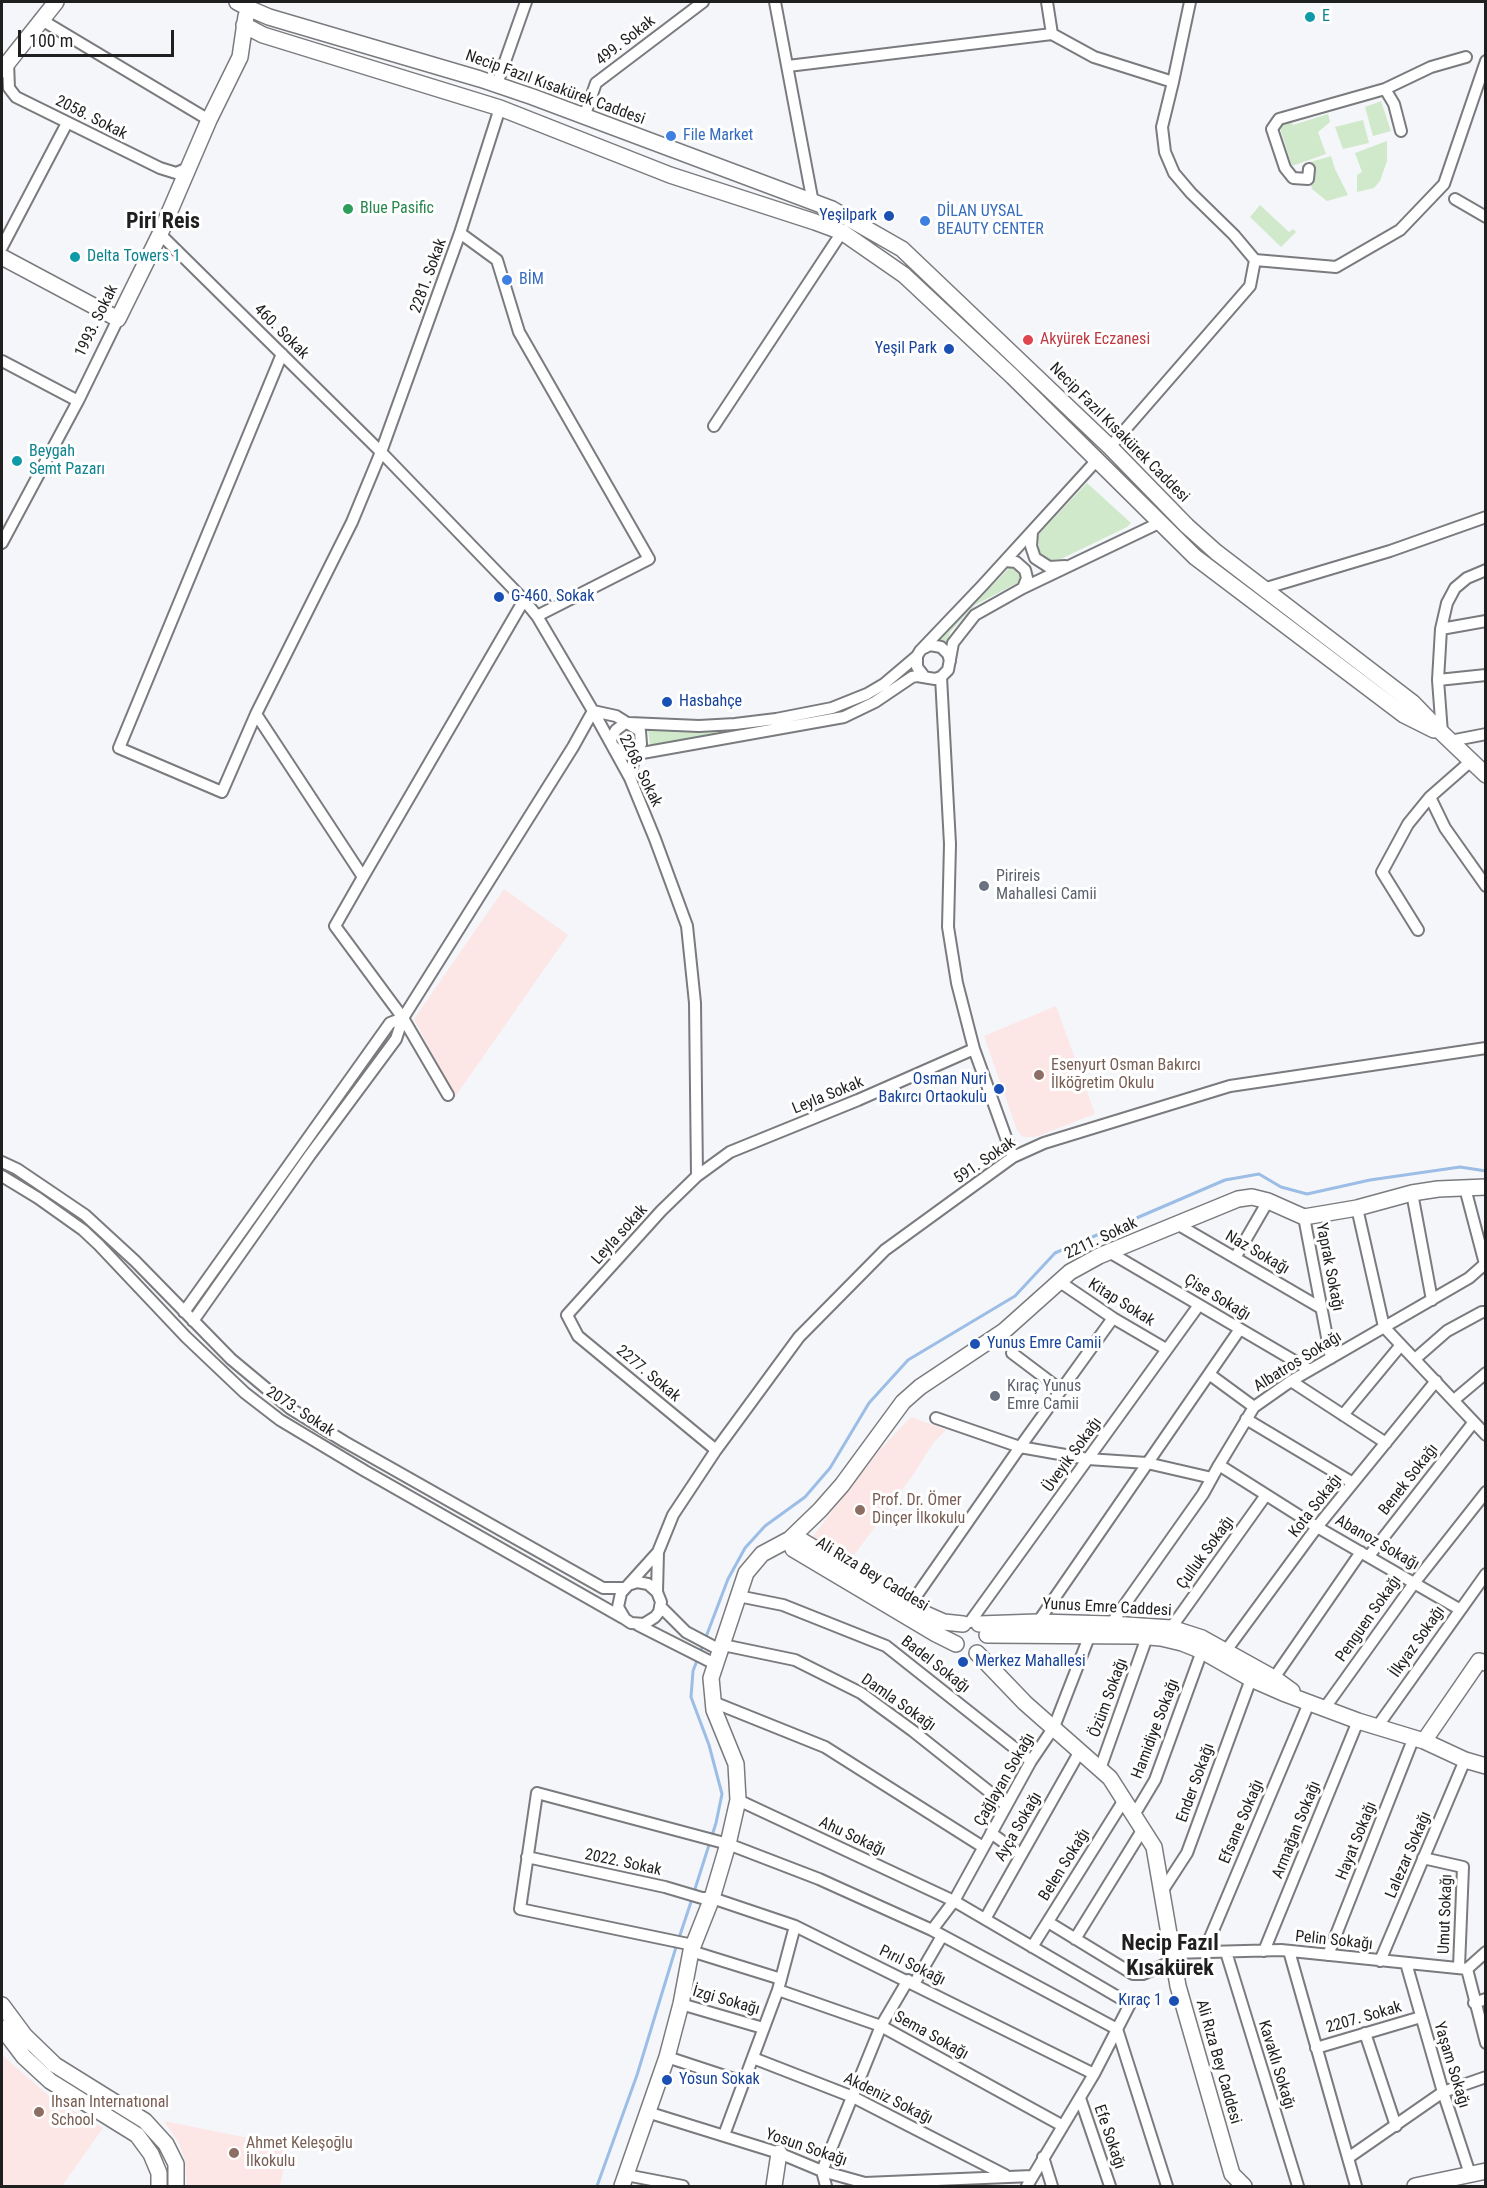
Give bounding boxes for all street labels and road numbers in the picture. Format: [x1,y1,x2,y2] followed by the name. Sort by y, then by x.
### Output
[593,12,659,70] street label: 499. Sokak
[463,47,647,129] street label: Necip Fazıl Kısakürek Caddesi
[52,92,130,144] street label: 2058. Sokak
[407,236,451,316] street label: 2281. Sokak
[71,282,123,360] street label: 1993. Sokak
[249,300,313,364] street label: 460. Sokak
[1045,359,1193,507] street label: Necip Fazıl Kısakürek Caddesi
[614,732,666,810] street label: 2268. Sokak
[790,1073,866,1119] street label: Leyla Sokak
[951,1133,1019,1189] street label: 591. Sokak
[588,1201,652,1269] street label: Leyla sokak
[1062,1214,1140,1264] street label: 2211. Sokak
[1311,1221,1347,1313] street label: Yaprak Sokağı
[1221,1227,1293,1279] street label: Naz Sokağı
[1180,1271,1254,1325] street label: Çise Sokağı
[1084,1275,1158,1331] street label: Kitap Sokak
[1251,1327,1345,1397] street label: Albatros Sokağı
[612,1342,684,1406] street label: 2277. Sokak
[262,1383,338,1441] street label: 2073. Sokak
[1040,1414,1106,1496] street label: Üveyik Sokağı
[1375,1441,1443,1519] street label: Benek Sokağı
[1285,1470,1347,1542] street label: Kota Sokağı
[1332,1511,1422,1575] street label: Abanoz Sokağı
[1173,1513,1239,1593] street label: Çulluk Sokağı
[812,1534,932,1616] street label: Ali Rıza Bey Caddesi
[1332,1572,1406,1666] street label: Penguen Sokağı
[1042,1595,1172,1621] street label: Yunus Emre Caddesi
[1386,1603,1450,1681] street label: İlkyaz Sokağı
[897,1632,973,1698] street label: Badel Sokağı
[1086,1656,1132,1740] street label: Özüm Sokağı
[857,1670,939,1736] street label: Damla Sokağı
[1128,1676,1184,1782] street label: Hamidiye Sokağı
[971,1730,1039,1830] street label: Çağlayan Sokağı
[1173,1741,1219,1825] street label: Ender Sokağı
[1216,1777,1268,1867] street label: Efsane Sokağı
[1269,1778,1325,1882] street label: Armağan Sokağı
[991,1789,1047,1865] street label: Ayça Sokağı
[1333,1799,1381,1883] street label: Hayat Sokağı
[1382,1809,1436,1901] street label: Lalezar Sokağı
[816,1813,888,1861] street label: Ahu Sokağı
[1035,1825,1095,1905] street label: Belen Sokağı
[583,1846,663,1880] street label: 2022. Sokak
[1435,1874,1457,1954] street label: Umut Sokağı
[1294,1927,1374,1955] street label: Pelin Sokağı
[876,1942,948,1990] street label: Pırıl Sokağı
[690,1982,762,2020] street label: İzgi Sokağı
[1191,1998,1245,2126] street label: Ali Rıza Bey Caddesi
[1324,1998,1404,2038] street label: 2207. Sokak
[890,2008,972,2064] street label: Sema Sokağı
[1253,2018,1299,2112] street label: Kavaklı Sokağı
[1429,2020,1473,2110] street label: Yaşam Sokağı
[840,2069,936,2129] street label: Akdeniz Sokağı
[1089,2102,1129,2172] street label: Efe Sokağı
[763,2125,849,2171] street label: Yosun Sokağı

